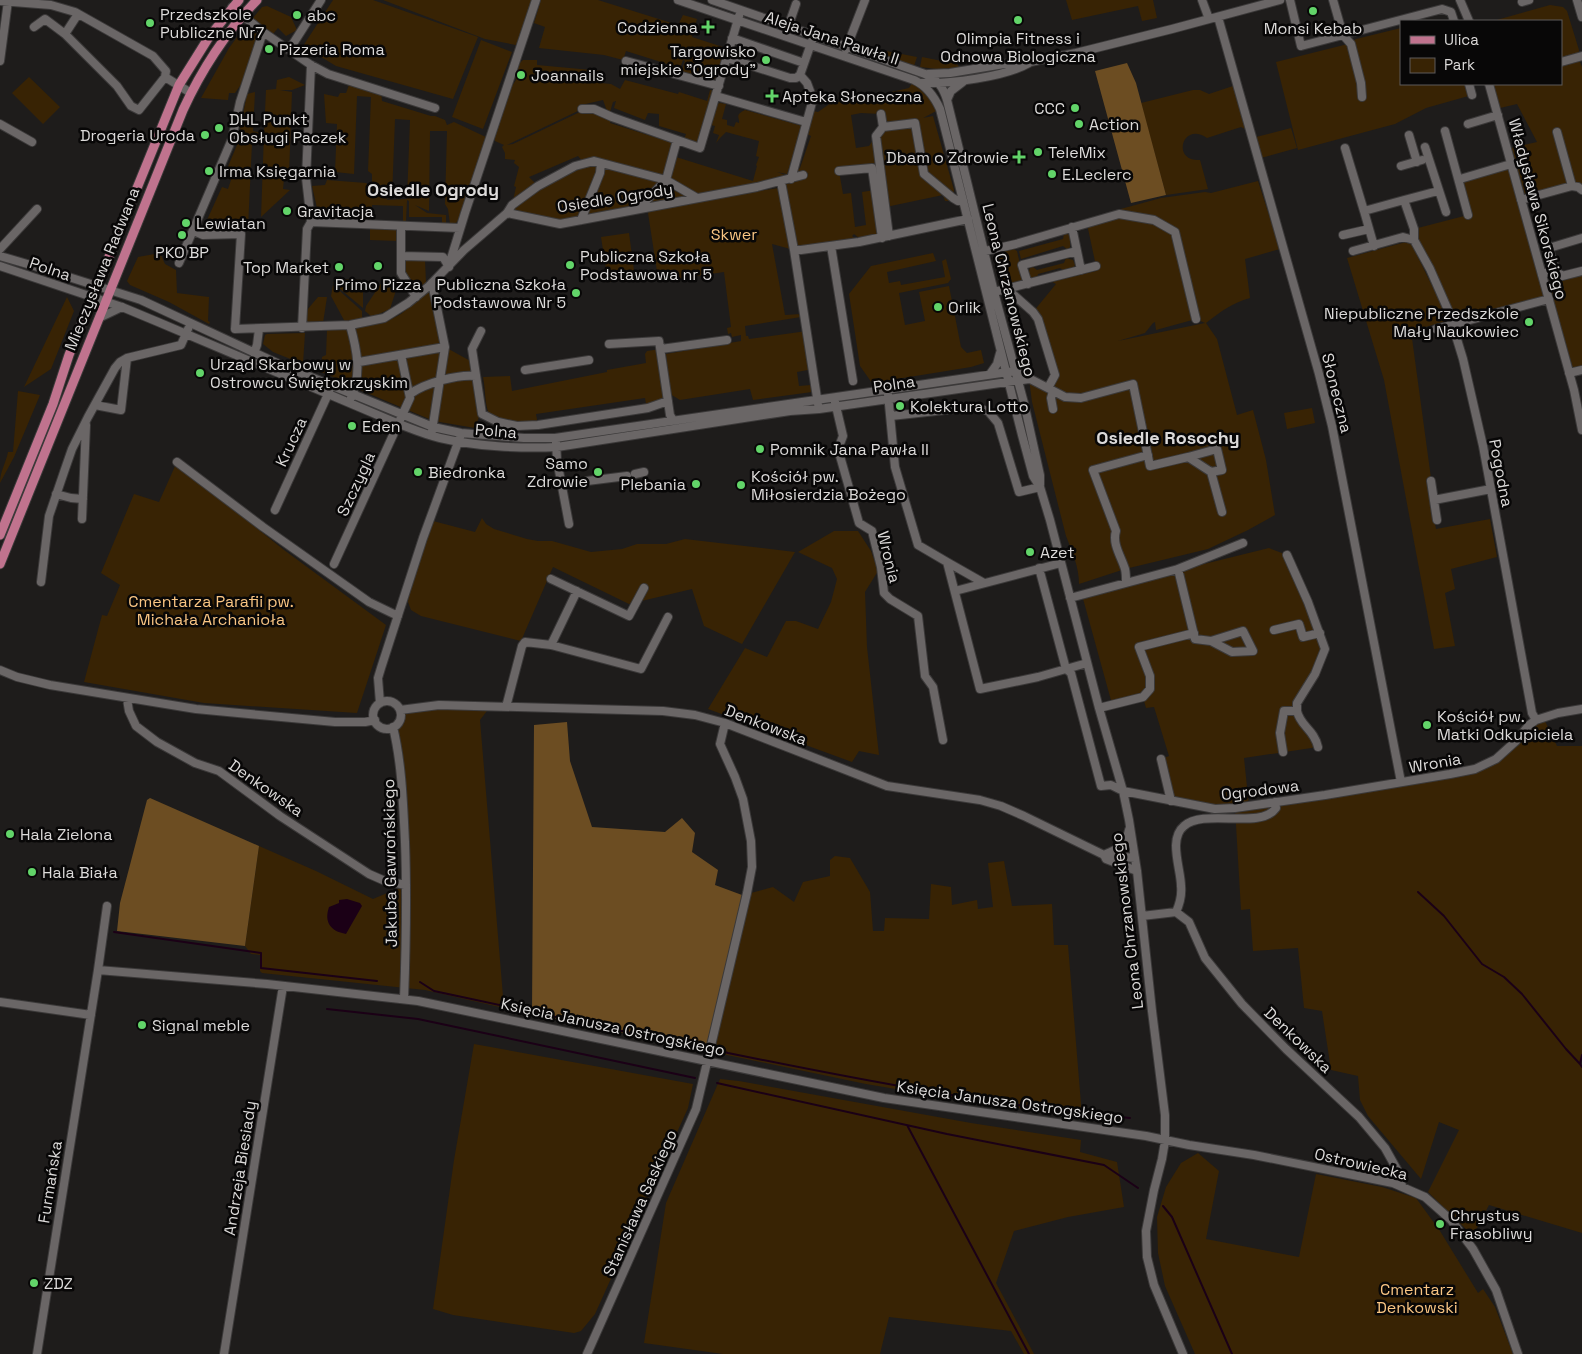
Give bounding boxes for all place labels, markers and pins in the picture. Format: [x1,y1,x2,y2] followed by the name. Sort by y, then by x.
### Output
[160,4,264,43] place label: Przedszkole Publiczne Nr7
[307,5,336,26] place label: abc
[1307,5,1319,17] marker: Monsi Kebab
[291,9,303,21] marker: abc
[1012,14,1024,26] marker: Olimpia Fitness i Odnowa Biologiczna
[144,17,156,29] marker: Przedszkole Publiczne Nr7
[617,17,698,38] place label: Codzienna
[1264,18,1362,39] place label: Monsi Kebab
[702,21,714,33] marker: Codzienna
[940,28,1096,67] place label: Olimpia Fitness i Odnowa Biologiczna
[279,39,385,60] place label: Pizzeria Roma
[620,41,756,80] place label: Targowisko miejskie "Ogrody"
[263,43,275,55] marker: Pizzeria Roma
[760,54,772,66] marker: Targowisko miejskie "Ogrody"
[531,65,604,86] place label: Joannails
[515,69,527,81] marker: Joannails
[782,86,922,107] place label: Apteka Słoneczna
[766,90,778,102] marker: Apteka Słoneczna
[1034,98,1065,119] place label: CCC
[1069,102,1081,114] marker: CCC
[229,109,347,148] place label: DHL Punkt Obsługi Paczek
[1089,114,1139,135] place label: Action
[1073,118,1085,130] marker: Action
[213,122,225,134] marker: DHL Punkt Obsługi Paczek
[80,125,195,146] place label: Drogeria Uroda
[199,129,211,141] marker: Drogeria Uroda
[1048,142,1106,163] place label: TeleMix
[1032,146,1044,158] marker: TeleMix
[886,147,1009,168] place label: Dbam o Zdrowie
[1013,151,1025,163] marker: Dbam o Zdrowie
[219,161,336,182] place label: Irma Księgarnia
[1062,164,1131,185] place label: E.Leclerc
[203,165,215,177] marker: Irma Księgarnia
[1046,168,1058,180] marker: E.Leclerc
[297,201,374,222] place label: Gravitacja
[281,205,293,217] marker: Gravitacja
[196,213,266,234] place label: Lewiatan
[180,217,192,229] marker: Lewiatan
[176,229,188,241] marker: PKO BP
[155,242,209,263] place label: PKO BP
[580,246,712,285] place label: Publiczna Szkoła Podstawowa nr 5
[243,257,329,278] place label: Top Market
[564,259,576,271] marker: Publiczna Szkoła Podstawowa nr 5
[372,260,384,272] marker: Primo Pizza
[333,261,345,273] marker: Top Market
[335,274,421,295] place label: Primo Pizza
[433,274,566,313] place label: Publiczna Szkoła Podstawowa Nr 5
[570,287,582,299] marker: Publiczna Szkoła Podstawowa Nr 5
[948,297,982,318] place label: Orlik
[932,301,944,313] marker: Orlik
[1324,303,1519,342] place label: Niepubliczne Przedszkole Mały Naukowiec
[1523,316,1535,328] marker: Niepubliczne Przedszkole Mały Naukowiec
[210,354,408,393] place label: Urząd Skarbowy w Ostrowcu Świętokrzyskim
[194,367,206,379] marker: Urząd Skarbowy w Ostrowcu Świętokrzyskim
[910,396,1029,417] place label: Kolektura Lotto
[894,400,906,412] marker: Kolektura Lotto
[362,416,401,437] place label: Eden
[346,420,358,432] marker: Eden
[770,439,929,460] place label: Pomnik Jana Pawła II
[754,443,766,455] marker: Pomnik Jana Pawła II
[527,453,588,492] place label: Samo Zdrowie
[428,462,505,483] place label: Biedronka
[412,466,424,478] marker: Biedronka
[592,466,604,478] marker: Samo Zdrowie
[751,466,906,505] place label: Kościół pw. Miłosierdzia Bożego
[621,474,686,495] place label: Plebania
[690,478,702,490] marker: Plebania
[735,479,747,491] marker: Kościół pw. Miłosierdzia Bożego
[1040,542,1075,563] place label: Azet
[1024,546,1036,558] marker: Azet
[1437,706,1573,745] place label: Kościół pw. Matki Odkupiciela
[1421,719,1433,731] marker: Kościół pw. Matki Odkupiciela
[20,824,112,845] place label: Hala Zielona
[4,828,16,840] marker: Hala Zielona
[42,862,118,883] place label: Hala Biała
[26,866,38,878] marker: Hala Biała
[152,1015,250,1036] place label: Signal meble
[136,1019,148,1031] marker: Signal meble
[1450,1205,1533,1244] place label: Chrystus Frasobliwy
[1434,1218,1446,1230] marker: Chrystus Frasobliwy
[44,1273,73,1294] place label: ZDZ
[28,1277,40,1289] marker: ZDZ

